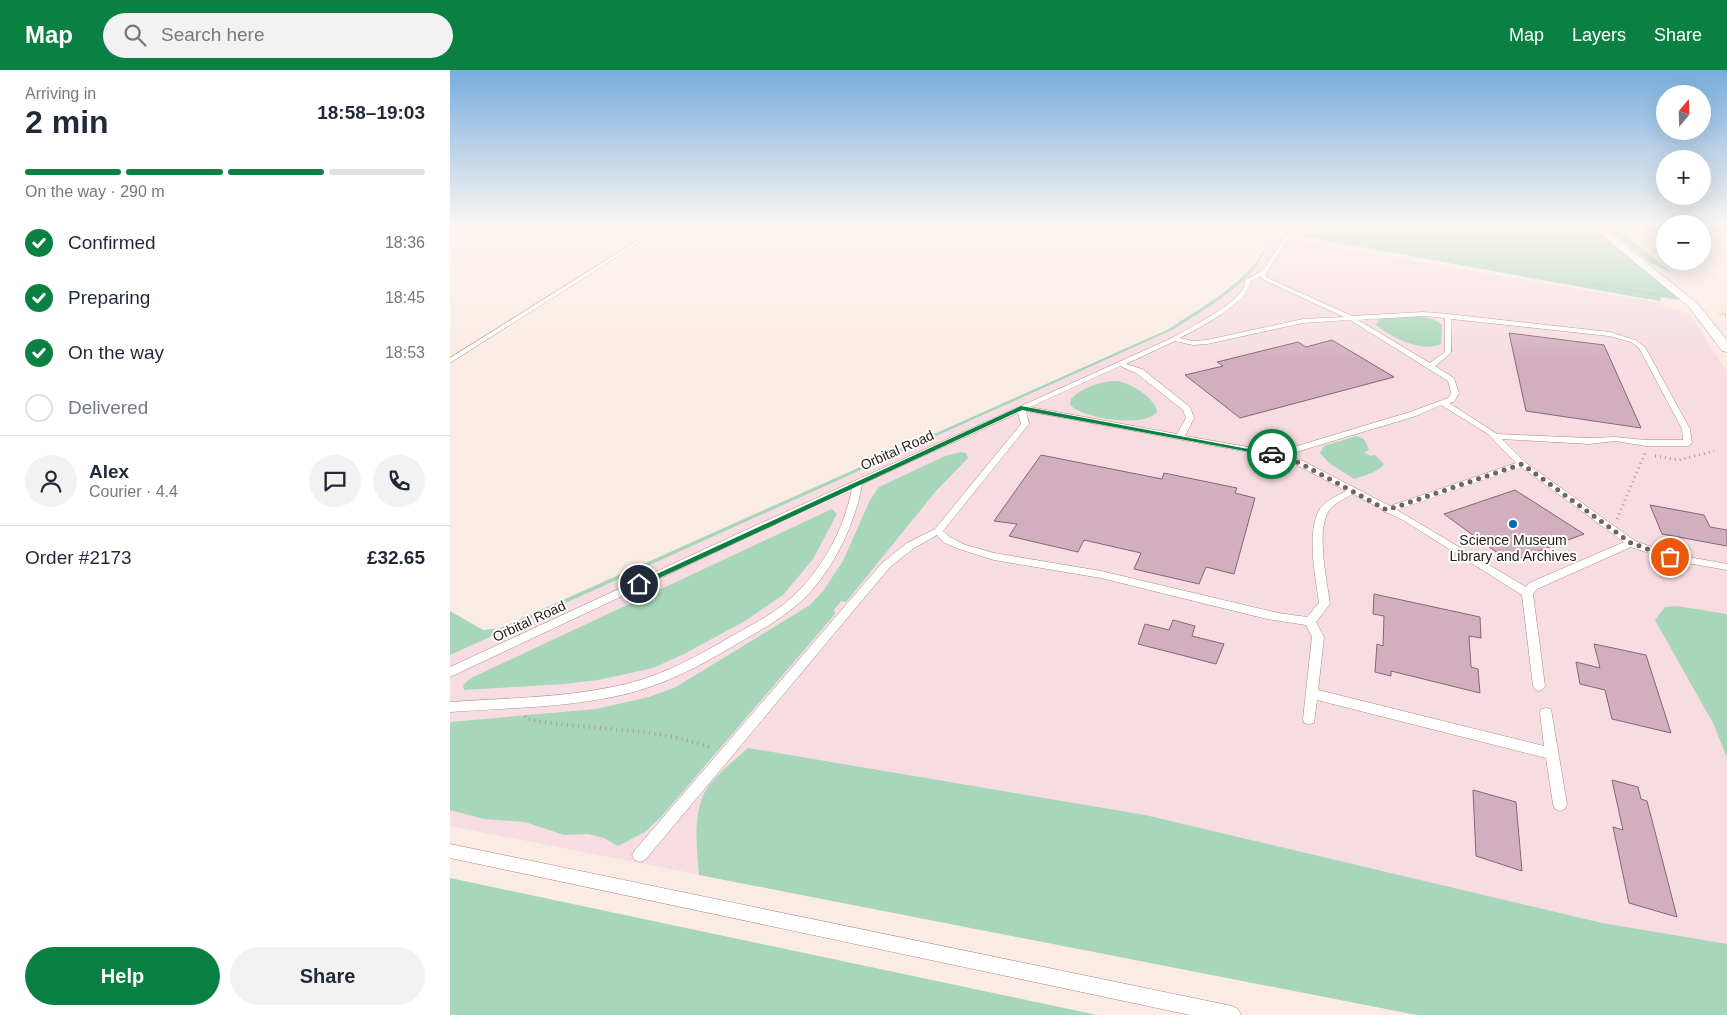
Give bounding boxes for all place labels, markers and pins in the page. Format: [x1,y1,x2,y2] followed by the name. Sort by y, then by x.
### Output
[1507,518,1519,530] marker: Science Museum Library and Archives
[1450,532,1576,564] place label: Science Museum Library and Archives
[1649,536,1691,578] pin
[618,563,660,605] pin

